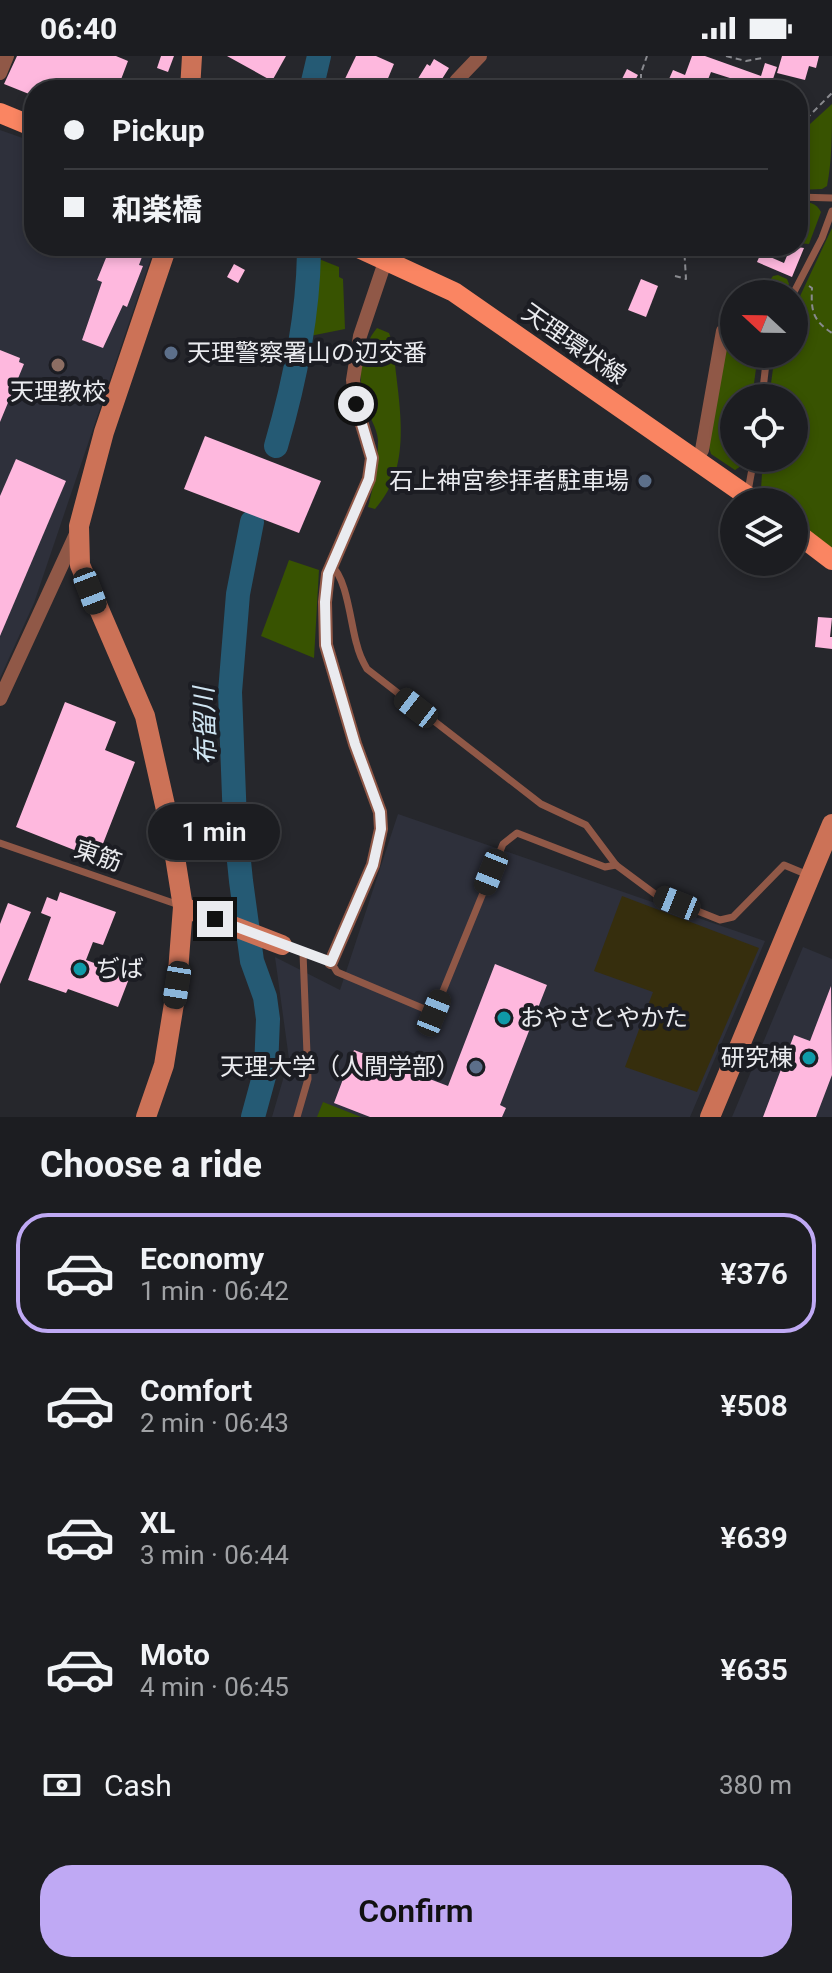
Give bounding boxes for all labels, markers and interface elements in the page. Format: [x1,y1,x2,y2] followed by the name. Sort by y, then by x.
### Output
[40,11,117,46] text: 06:40
[112,113,205,148] text: Pickup
[112,192,202,227] text: 和楽橋
[720,280,808,368] north arrow
[720,280,808,576] map controls
[517,298,631,390] street label: 天理環状線
[187,339,427,367] place label: 天理警察署山の辺交番
[162,344,180,362] marker: 天理警察署山の辺交番
[49,356,67,374] marker: 天理教校
[10,378,106,406] place label: 天理教校
[720,384,808,472] button: locate
[338,386,374,422] route start
[389,467,629,495] place label: 石上神宮参拝者駐車場
[636,472,654,490] marker: 石上神宮参拝者駐車場
[720,488,808,576] button: layers
[70,564,110,618] car
[189,684,221,766] water label: 布留川
[390,684,442,732] car
[149,803,281,859] callout: 1 min
[181,817,247,847] text: 1 min
[71,835,125,877] street label: 東筋
[471,845,511,899] car
[650,883,704,923] car
[197,901,233,937] route end
[96,955,144,983] place label: ぢば
[161,959,193,1011] car
[71,960,89,978] marker: ぢば
[414,986,454,1040] car
[520,1004,688,1032] place label: おやさとやかた
[495,1009,513,1027] marker: おやさとやかた
[721,1044,793,1072] place label: 研究棟
[800,1049,818,1067] marker: 研究棟
[220,1053,460,1081] place label: 天理大学（人間学部）
[467,1058,485,1076] marker: 天理大学（人間学部）
[40,1144,262,1186] text: Choose a ride
[44,1237,116,1309] icon: car
[140,1241,264,1276] text: Economy
[721,1256,788,1291] text: ¥376
[140,1276,289,1306] text: 1 min · 06:42
[44,1369,116,1441] icon: car
[140,1373,252,1408] text: Comfort
[721,1388,788,1423] text: ¥508
[140,1408,289,1438] text: 2 min · 06:43
[44,1501,116,1573] icon: car
[140,1505,175,1540] text: XL
[721,1520,788,1555] text: ¥639
[140,1540,289,1570] text: 3 min · 06:44
[44,1633,116,1705] icon: car
[140,1637,210,1672] text: Moto
[721,1652,788,1687] text: ¥635
[140,1672,289,1702] text: 4 min · 06:45
[40,1763,84,1807] icon: cash
[104,1768,172,1803] text: Cash
[719,1770,792,1800] text: 380 m
[40,1865,792,1957] button: Confirm

